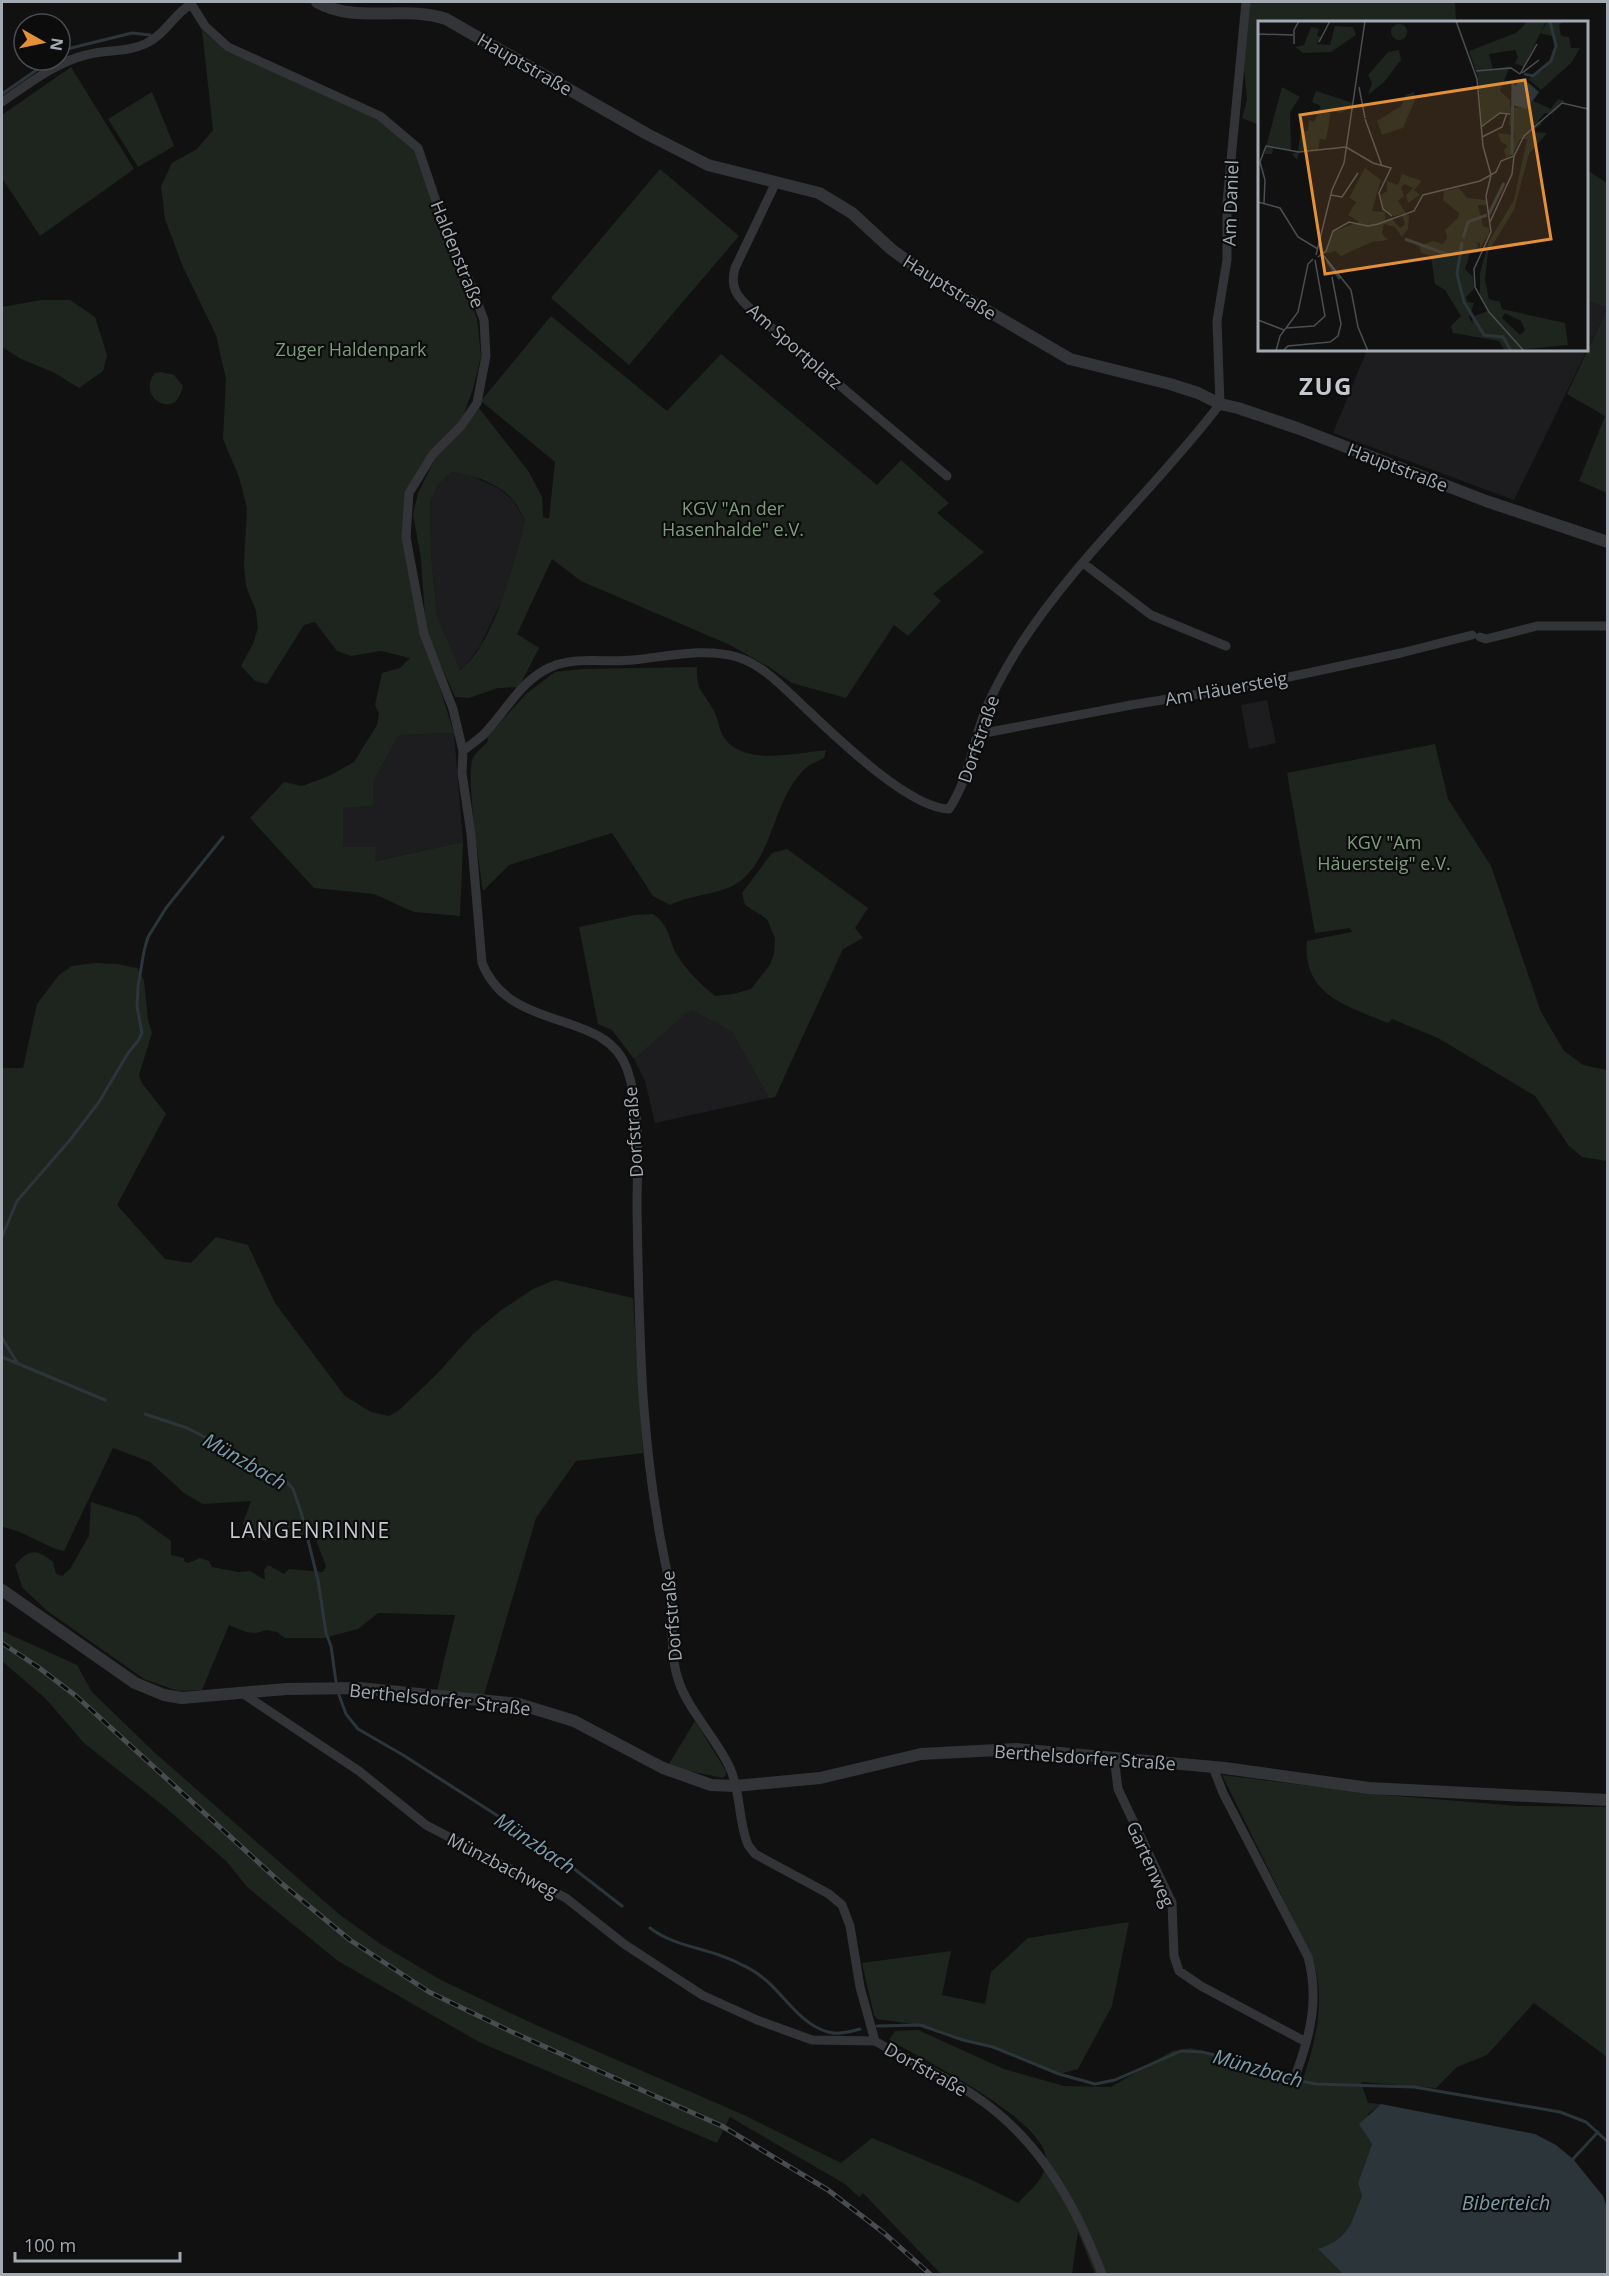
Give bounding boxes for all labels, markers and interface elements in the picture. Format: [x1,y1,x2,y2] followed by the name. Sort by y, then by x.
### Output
[12,12,72,72] north arrow
[1258,21,1588,351] inset map
[473,27,577,101] street label: Hauptstraße
[45,36,69,52] text: N
[1217,160,1243,246] street label: Am Daniel
[426,197,490,311] street label: Haldenstraße
[899,249,1001,325] street label: Hauptstraße
[742,298,848,394] street label: Am Sportplatz
[275,337,427,361] park label: Zuger Haldenpark
[1299,369,1353,402] district label: ZUG
[1344,437,1452,497] street label: Hauptstraße
[662,496,804,541] park label: KGV "An der Hasenhalde" e.V.
[1163,665,1289,711] street label: Am Häuersteig
[952,692,1004,786] street label: Dorfstraße
[1317,830,1451,875] park label: KGV "Am Häuersteig" e.V.
[618,1086,648,1178] street label: Dorfstraße
[198,1426,292,1496] water label: Münzbach
[229,1516,391,1544] district label: LANGENRINNE
[655,1570,687,1662] street label: Dorfstraße
[348,1678,532,1720] street label: Berthelsdorfer Straße
[993,1739,1177,1775] street label: Berthelsdorfer Straße
[489,1806,581,1880] water label: Münzbach
[1121,1817,1181,1911] street label: Gartenweg
[444,1827,563,1903] street label: Münzbachweg
[880,2036,972,2102] street label: Dorfstraße
[1210,2042,1306,2094] water label: Münzbach
[1462,2189,1550,2216] water label: Biberteich
[15,2225,180,2263] scale bar
[24,2233,76,2257] text: 100 m

